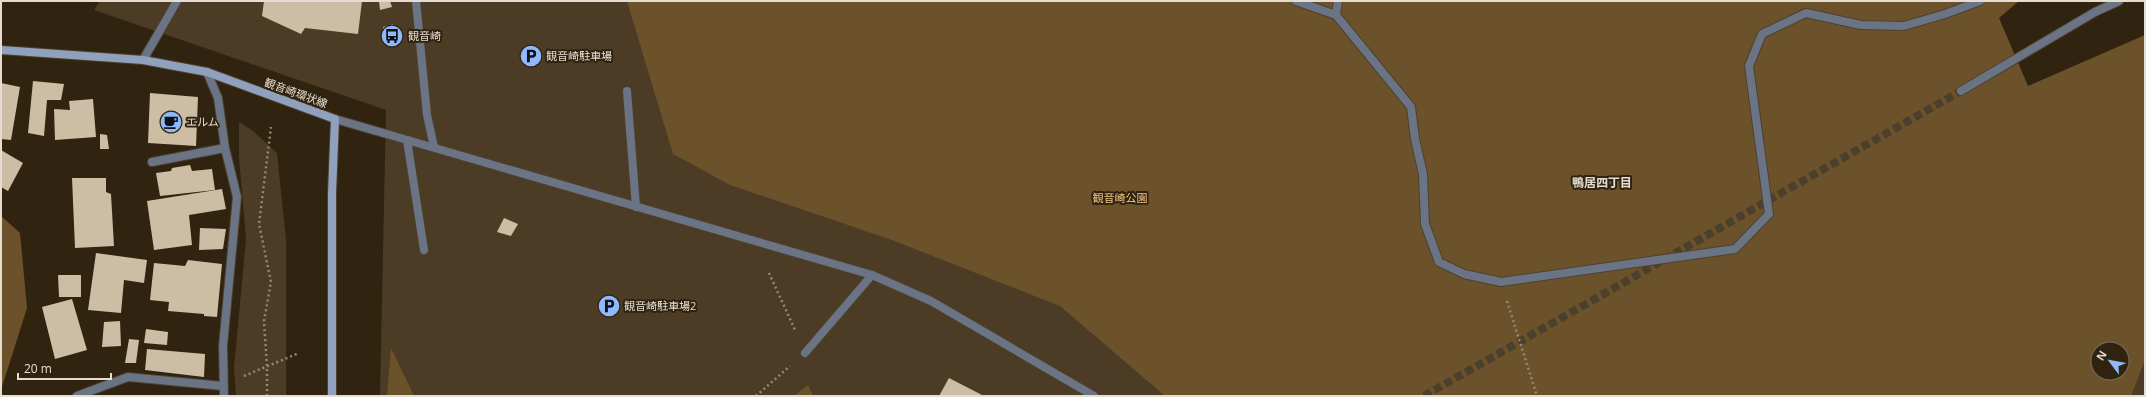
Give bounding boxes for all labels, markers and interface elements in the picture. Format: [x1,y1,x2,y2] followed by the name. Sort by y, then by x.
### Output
[379,23,405,49] bus stop icon: 観音崎
[408,28,441,43] place label: 観音崎
[518,43,544,69] parking icon: 観音崎駐車場
[546,48,612,63] place label: 観音崎駐車場
[263,74,330,111] street label: 観音崎環状線
[158,109,184,135] cafe icon: エルム
[186,114,219,129] place label: エルム
[1572,174,1632,191] district label: 鴨居四丁目
[1093,190,1148,205] park label: 観音崎公園
[596,293,622,319] parking icon: 観音崎駐車場2
[624,298,696,313] place label: 観音崎駐車場2
[2090,341,2130,381] north arrow
[2092,348,2110,363] text: N
[18,355,111,381] scale bar
[24,360,52,377] text: 20 m

